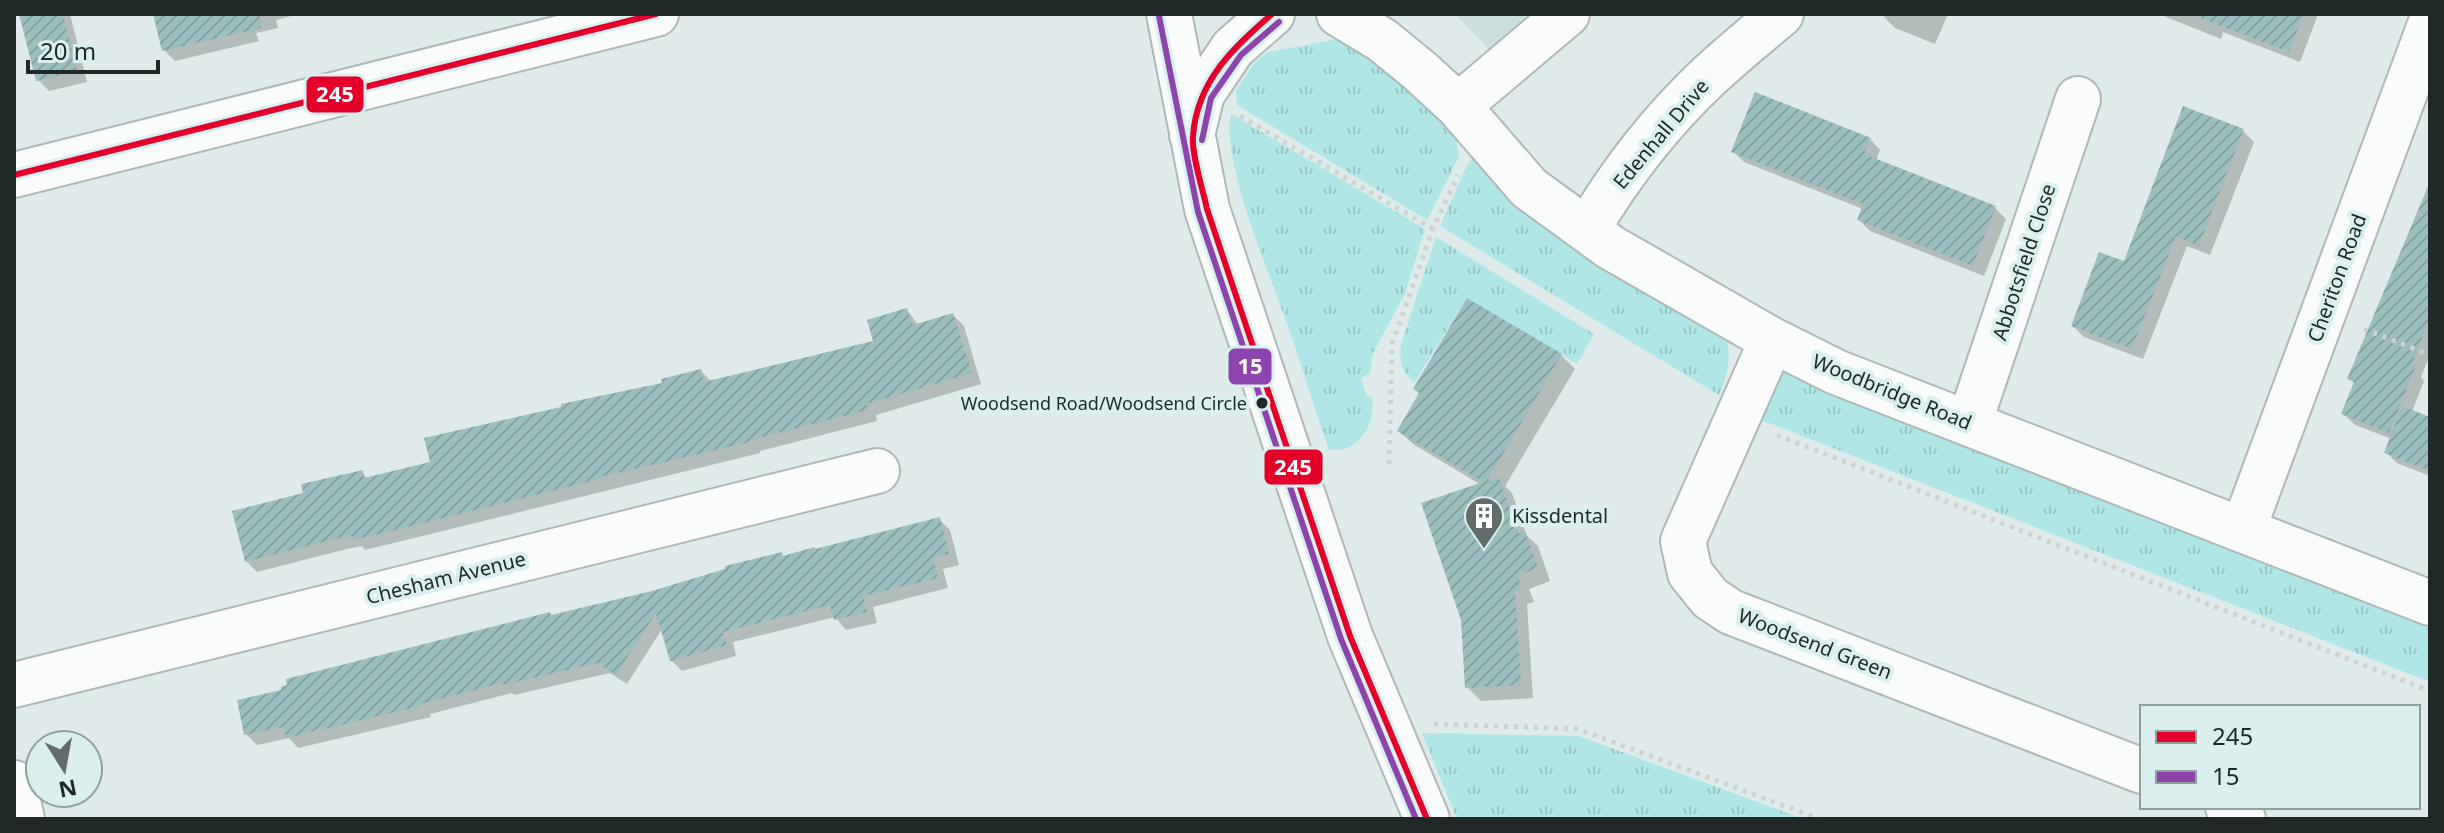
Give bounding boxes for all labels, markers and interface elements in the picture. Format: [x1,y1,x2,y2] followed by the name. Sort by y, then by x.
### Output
[28,24,158,74] scale bar
[40,34,96,67] text: 20 m
[1607,73,1715,194] street label: Edenhall Drive
[305,75,365,114] line badge: 245
[316,78,354,108] text: 245
[1985,180,2062,344] street label: Abbotsfield Close
[2301,210,2372,346] street label: Cheriton Road
[1227,347,1273,386] line badge: 15
[1809,347,1976,436] street label: Woodbridge Road
[1237,350,1263,380] text: 15
[961,391,1247,415] place label: Woodsend Road/Woodsend Circle
[1254,395,1270,411] marker: Woodsend Road/Woodsend Circle
[1263,448,1324,486] line badge: 245
[1274,451,1312,481] text: 245
[1463,495,1505,550] building icon: Kissdental
[1512,502,1608,529] place label: Kissdental
[363,545,528,610] street label: Chesham Avenue
[1734,602,1896,685] street label: Woodsend Green
[2140,705,2420,809] legend
[2212,719,2253,752] text: 245
[24,729,104,809] north arrow
[2212,759,2239,792] text: 15
[56,773,80,806] text: N

